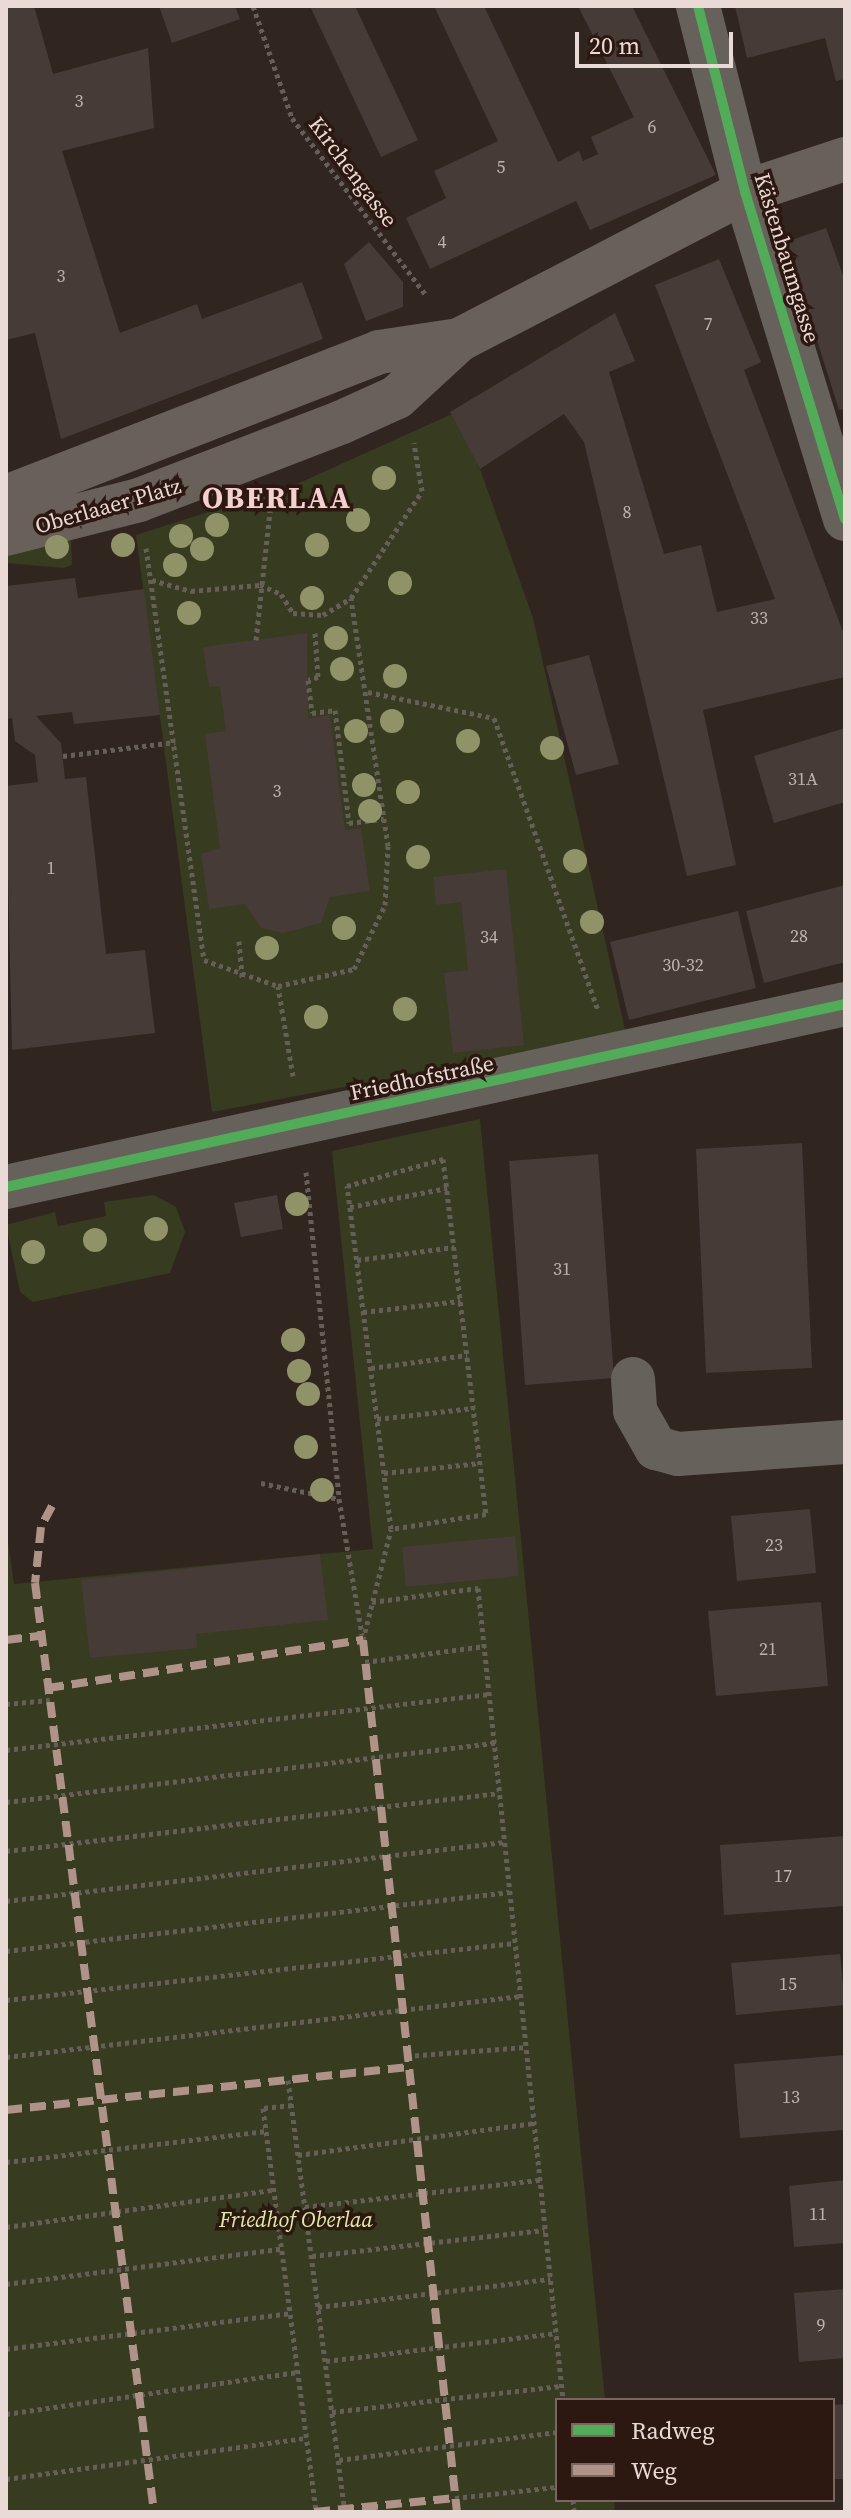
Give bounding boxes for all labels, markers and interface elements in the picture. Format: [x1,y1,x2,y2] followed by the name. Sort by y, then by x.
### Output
[579,16,737,66] scale bar
[589,29,640,62] text: 20 m
[75,90,83,112] house number: 3
[303,112,403,232] street label: Kirchengasse
[648,116,656,138] house number: 6
[497,156,505,178] house number: 5
[749,170,825,346] street label: Kästenbaumgasse
[438,231,446,253] house number: 4
[57,265,65,287] house number: 3
[704,313,712,335] house number: 7
[32,473,184,539] street label: Oberlaaer Platz
[202,480,352,516] district label: OBERLAA
[623,501,631,523] house number: 8
[750,607,768,629] house number: 33
[788,768,818,790] house number: 31A
[273,780,281,802] house number: 3
[47,857,55,879] house number: 1
[790,925,808,947] house number: 28
[480,926,498,948] house number: 34
[662,954,704,976] house number: 30-32
[348,1050,496,1106] street label: Friedhofstraße
[553,1258,571,1280] house number: 31
[765,1534,783,1556] house number: 23
[759,1638,777,1660] house number: 21
[774,1865,792,1887] house number: 17
[779,1973,797,1995] house number: 15
[782,2086,800,2108] house number: 13
[809,2203,827,2225] house number: 11
[219,2207,373,2233] park label: Friedhof Oberlaa
[817,2314,825,2336] house number: 9
[555,2398,835,2502] legend
[631,2414,715,2447] text: Radweg
[631,2454,677,2487] text: Weg

